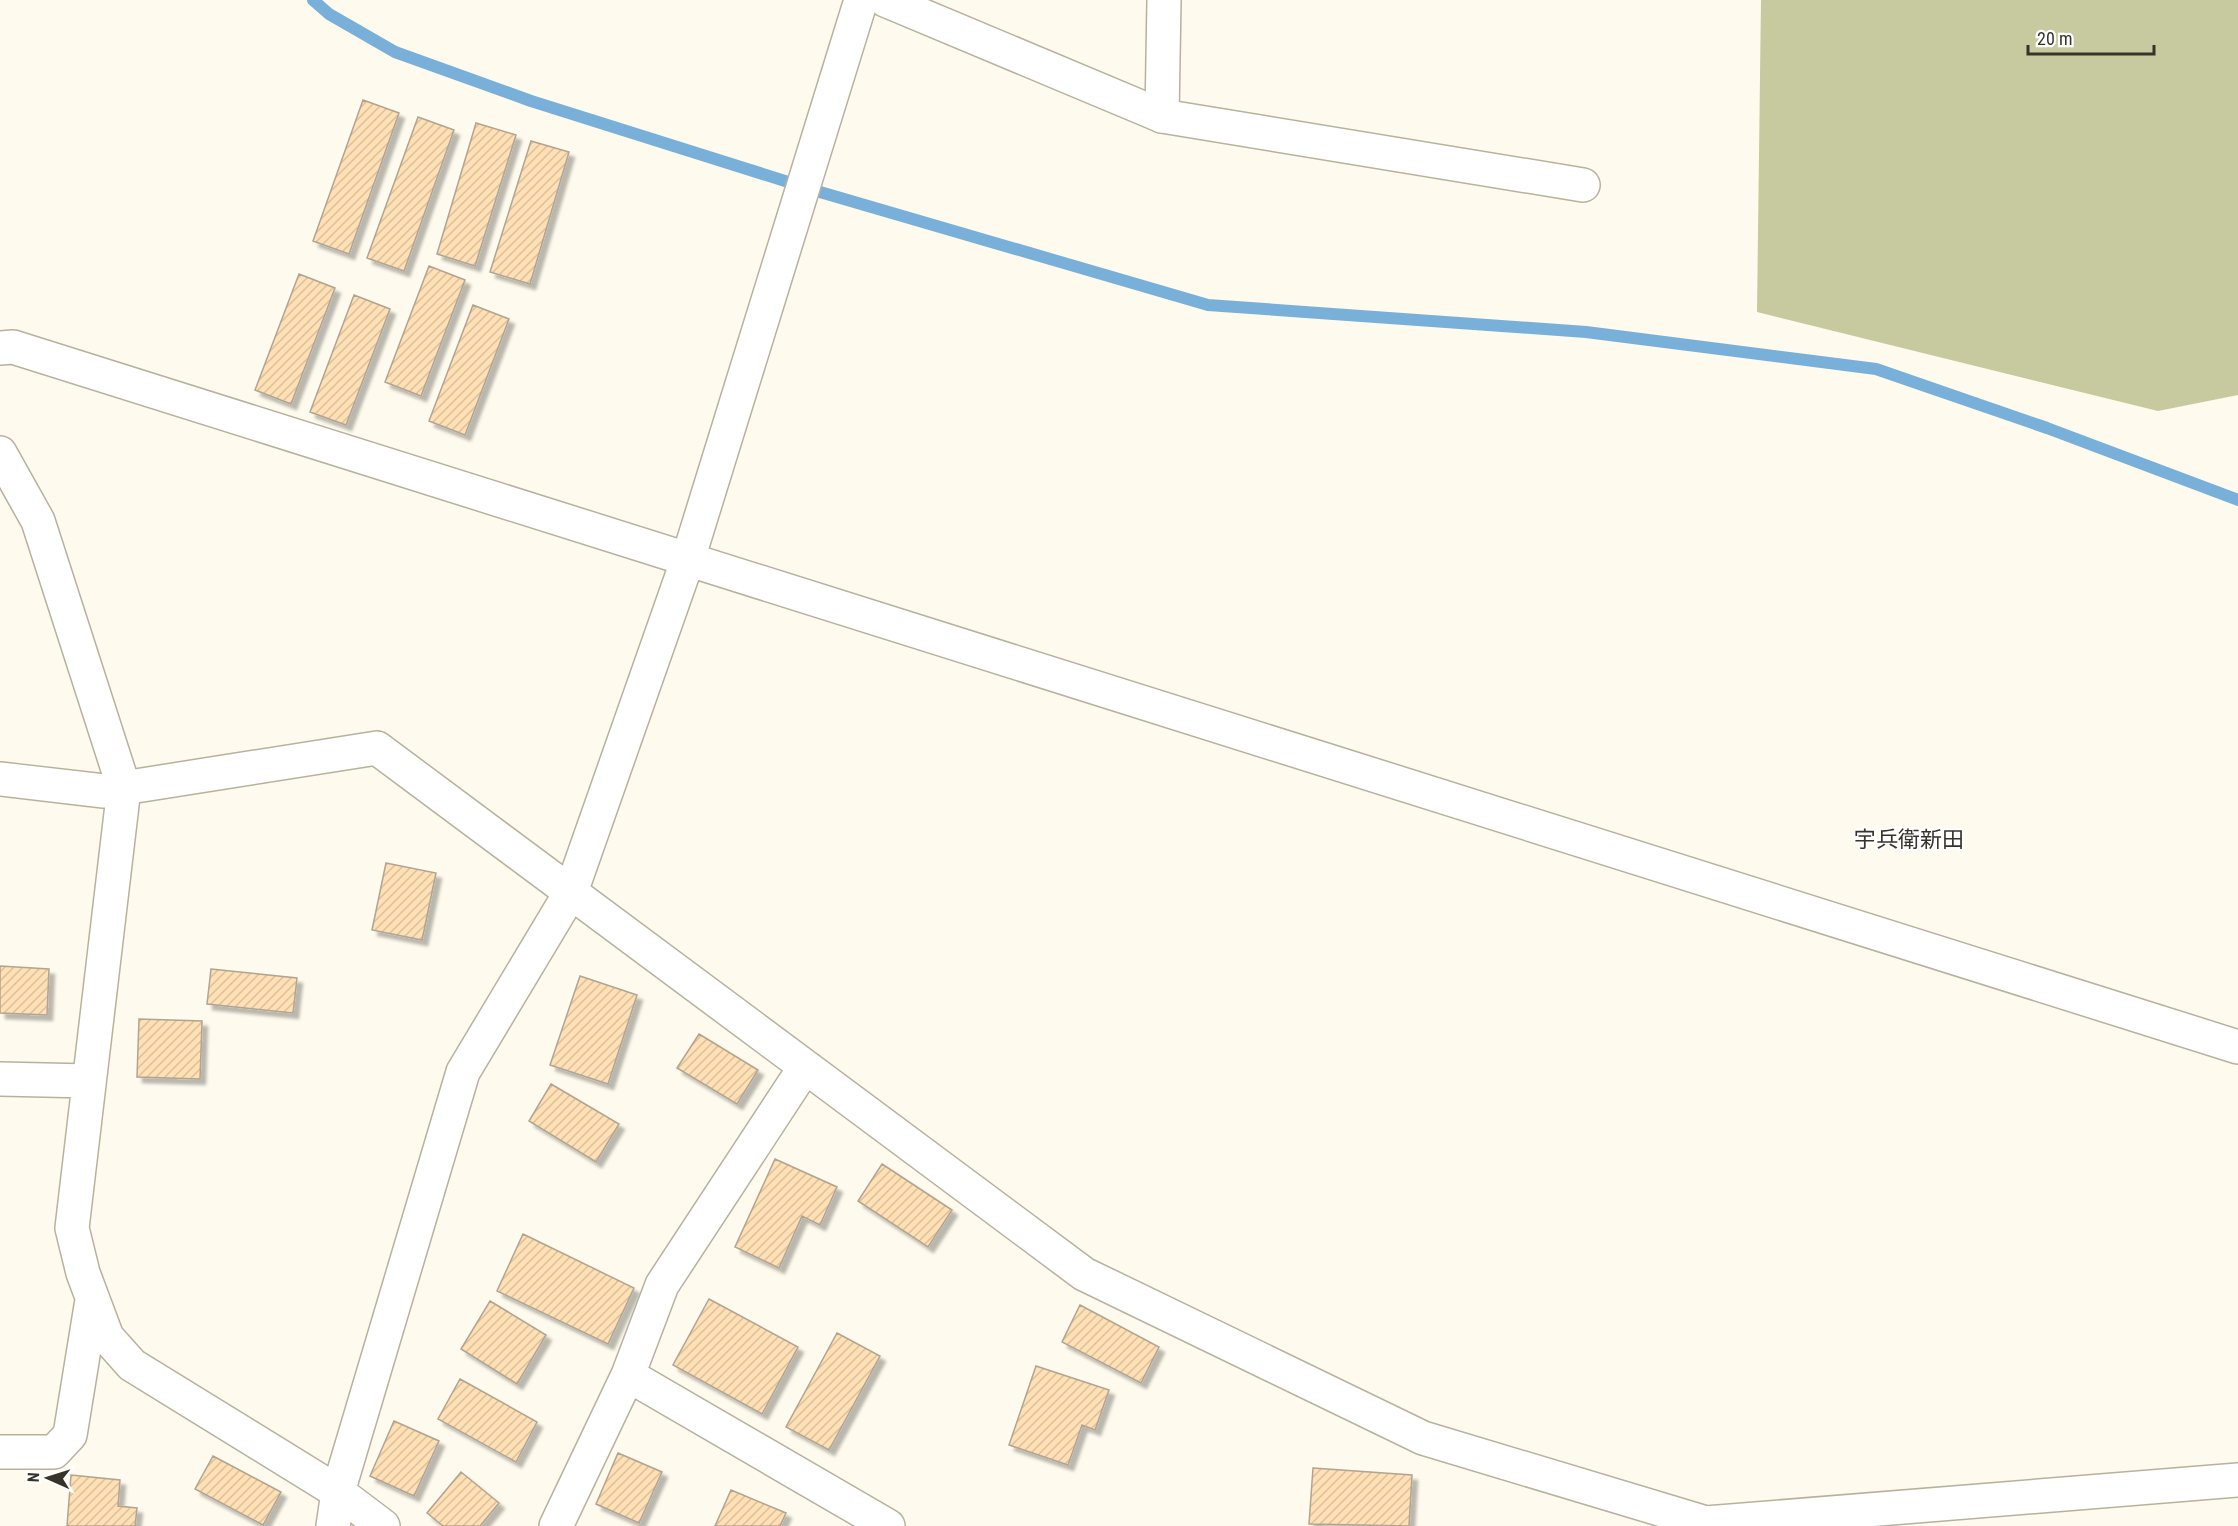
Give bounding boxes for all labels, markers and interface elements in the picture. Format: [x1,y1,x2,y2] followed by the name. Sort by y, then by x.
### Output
[2028,18,2154,56] scale bar
[2037,28,2072,49] text: 20 m
[1854,827,1964,852] district label: 宇兵衛新田
[18,1448,78,1508] north arrow
[24,1472,43,1483] text: N

